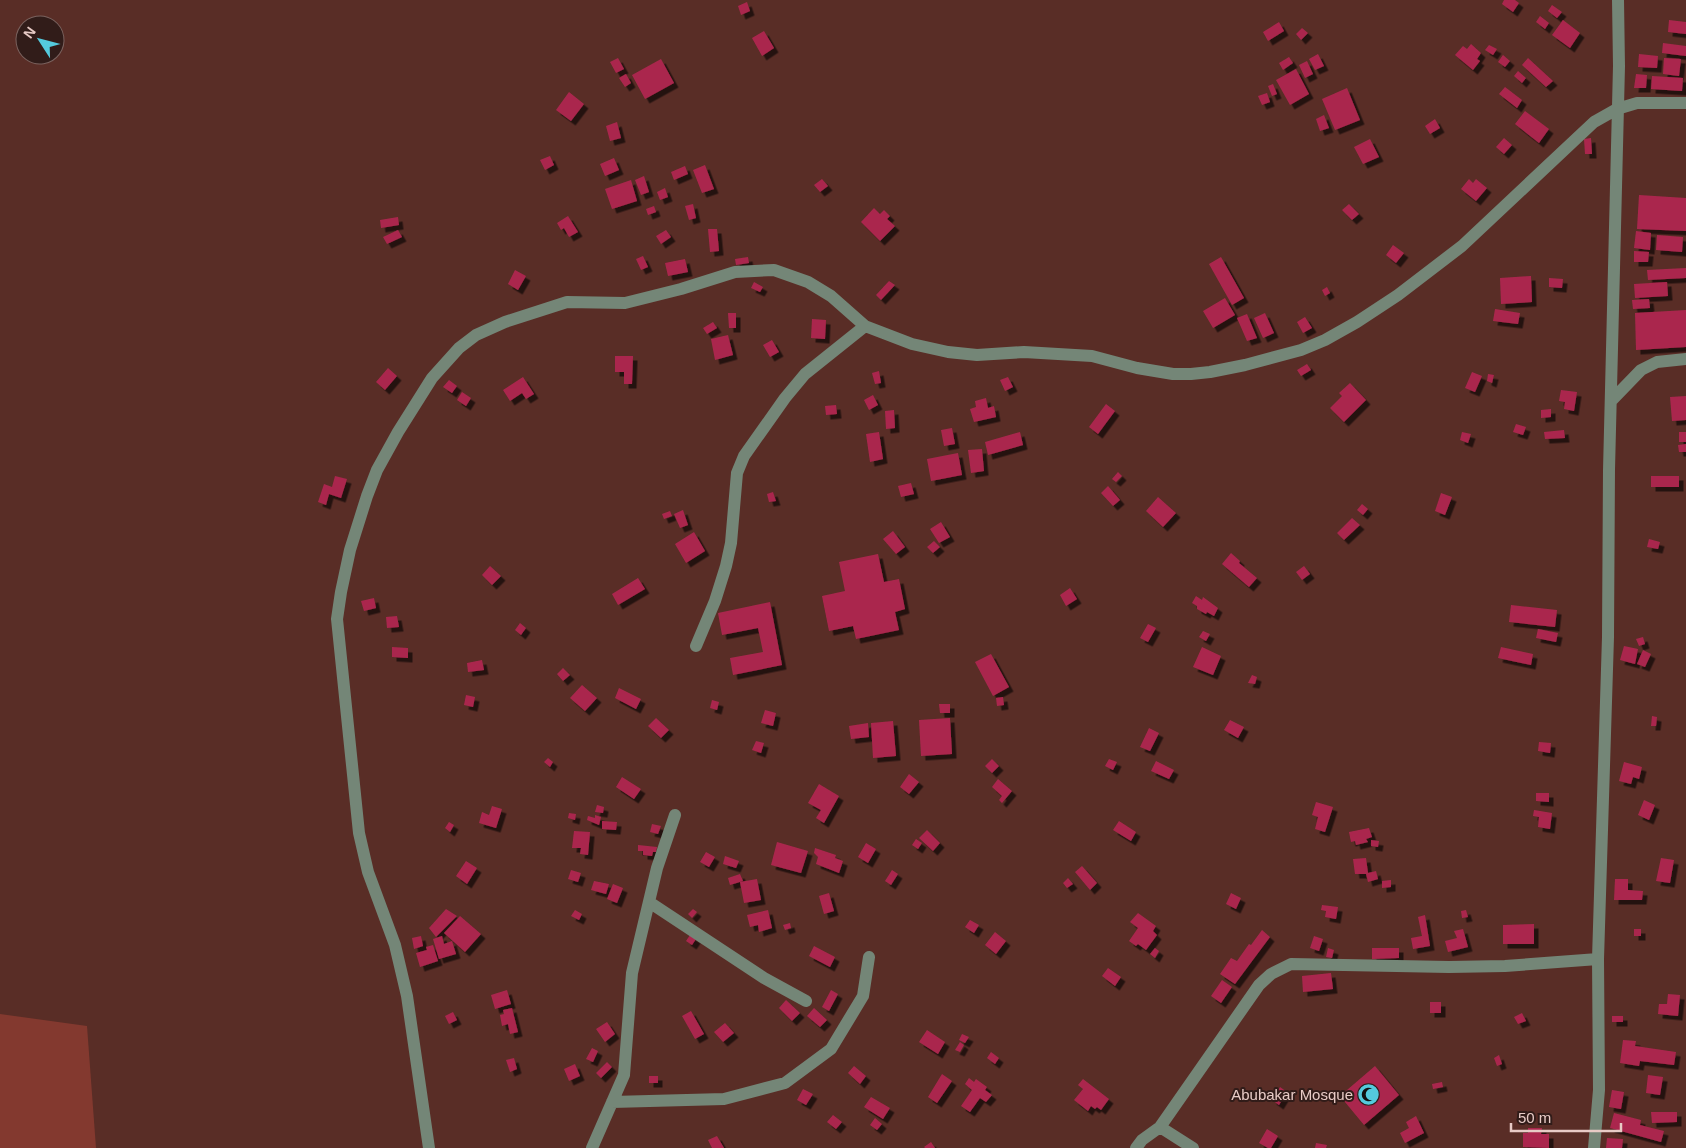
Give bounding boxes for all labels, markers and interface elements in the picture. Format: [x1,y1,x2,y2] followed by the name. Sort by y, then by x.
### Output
[15,15,65,65] north arrow
[20,24,39,41] text: N
[1357,1083,1381,1107] mosque icon: Abubakar Mosque
[1231,1086,1353,1103] place label: Abubakar Mosque
[1511,1100,1621,1132] scale bar
[1518,1109,1551,1126] text: 50 m

